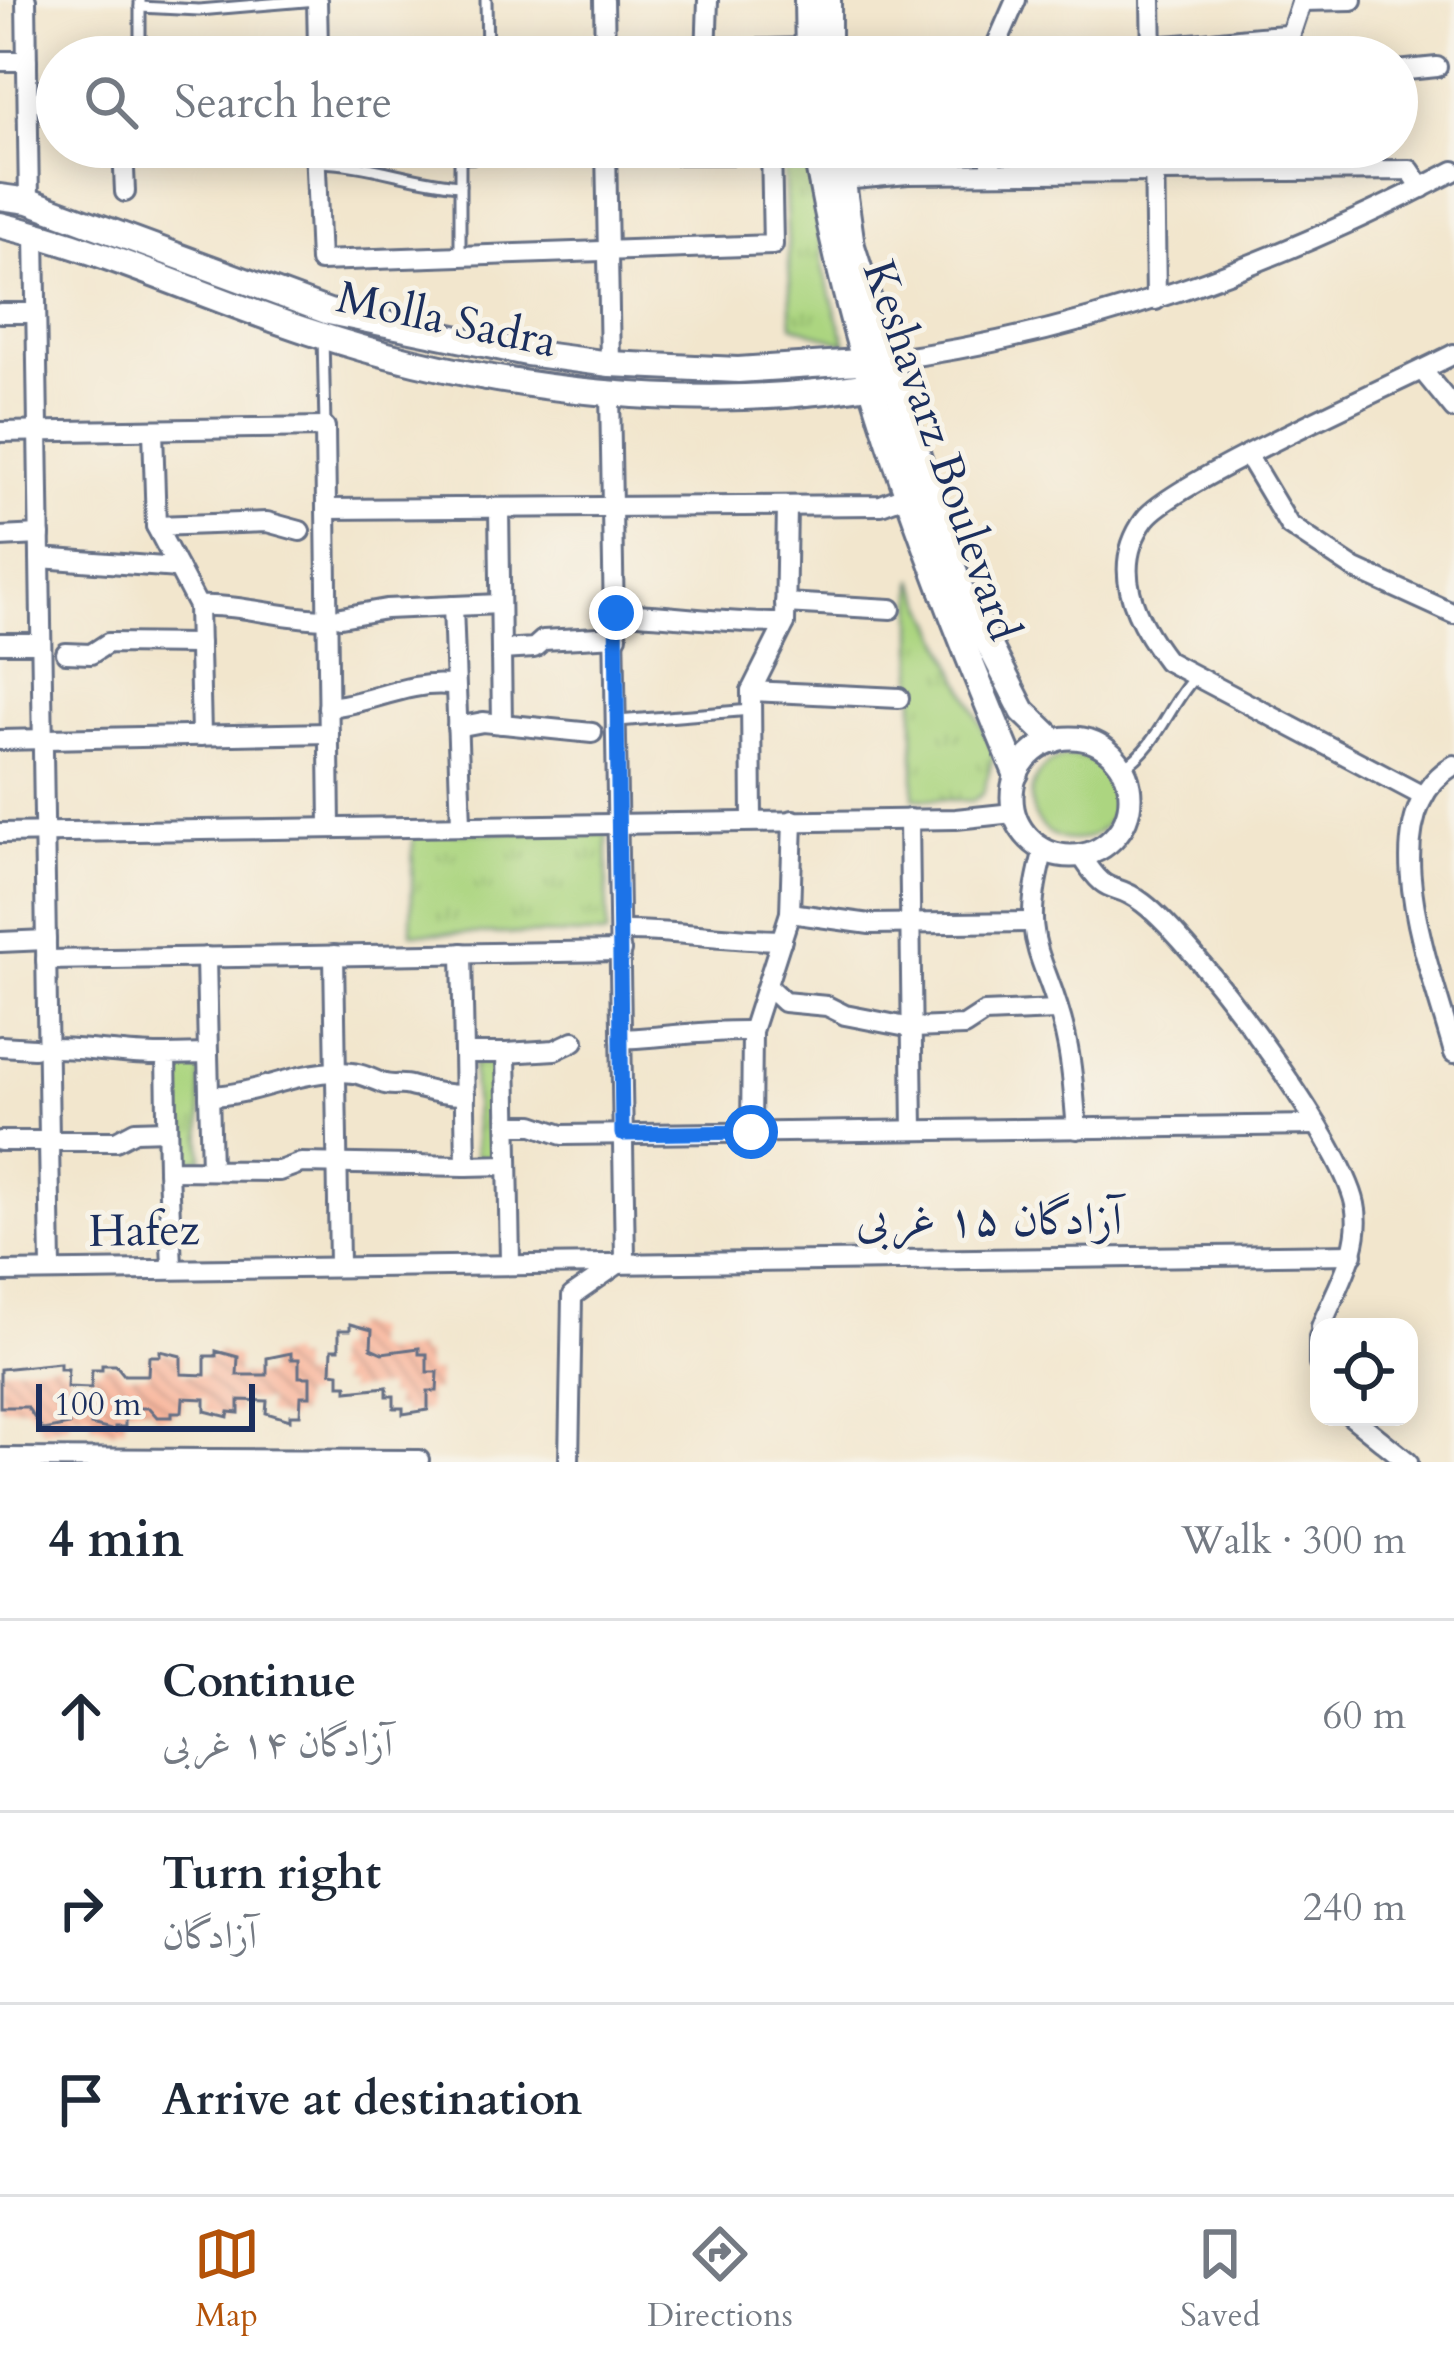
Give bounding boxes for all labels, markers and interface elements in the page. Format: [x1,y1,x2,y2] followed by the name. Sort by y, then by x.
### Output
[36,36,1418,168] search box
[78,69,144,135] icon: search
[174,72,392,133] text: Search here
[848,252,1035,649] street label: Keshavarz Boulevard
[331,266,562,372] street label: Molla Sadra
[589,586,643,640] route end
[724,1105,778,1159] route start
[856,1189,1126,1251] street label: آزادگان ۱۵ غربی
[88,1199,200,1262] street label: Hafez
[1310,1318,1418,1426] map controls
[1310,1318,1418,1426] button: locate
[36,1378,255,1431] scale bar
[54,1382,141,1427] text: 100 m
[48,1505,184,1575] text: 4 min
[1181,1514,1406,1567] text: Walk · 300 m
[162,1651,356,1712] text: Continue
[48,1683,114,1749] icon: ahead
[1323,1689,1406,1742] text: 60 m
[162,1717,393,1770] text: آزادگان ۱۴ غربی
[162,1843,381,1904] text: Turn right
[48,1875,114,1941] icon: right
[1303,1881,1406,1934] text: 240 m
[162,1909,257,1962] text: آزادگان
[48,2067,114,2133] icon: arrive
[162,2069,582,2130] text: Arrive at destination
[194,2221,260,2338] tab: Map
[647,2221,793,2338] tab: Directions
[1180,2221,1260,2338] tab: Saved

